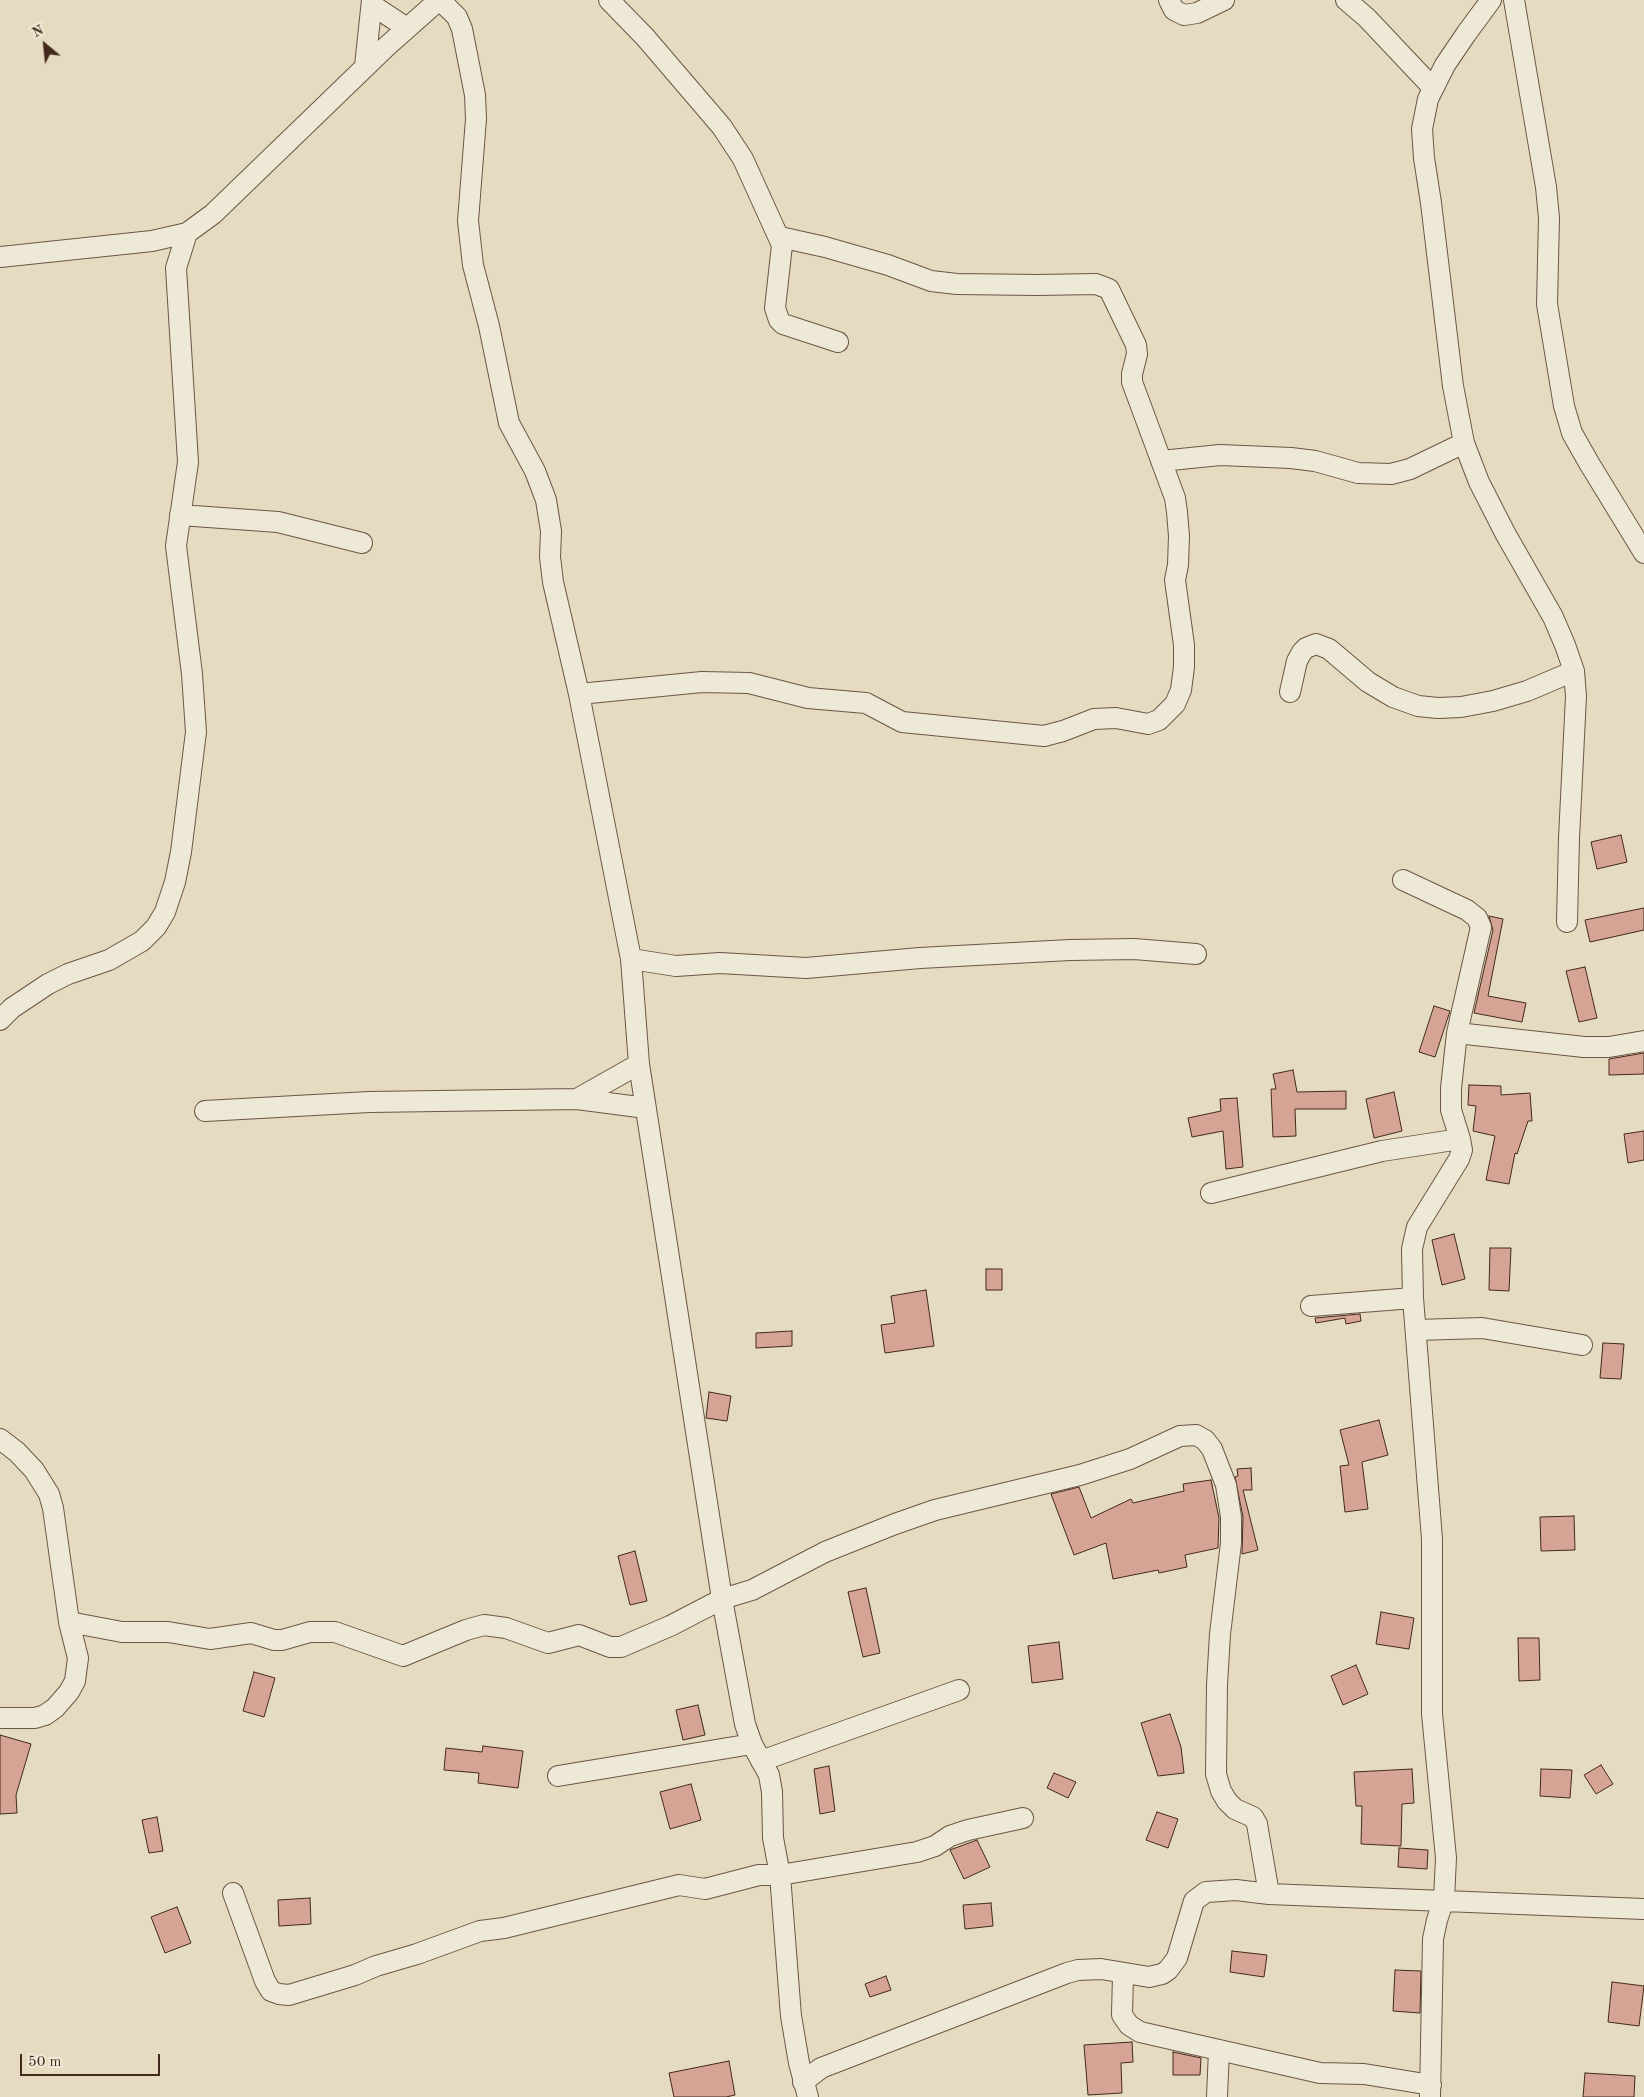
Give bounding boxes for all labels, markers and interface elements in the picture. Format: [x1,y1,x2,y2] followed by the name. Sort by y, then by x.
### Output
[20,20,70,70] north arrow
[30,23,46,40] text: N
[22,2044,162,2076] scale bar
[28,2055,62,2070] text: 50 m

